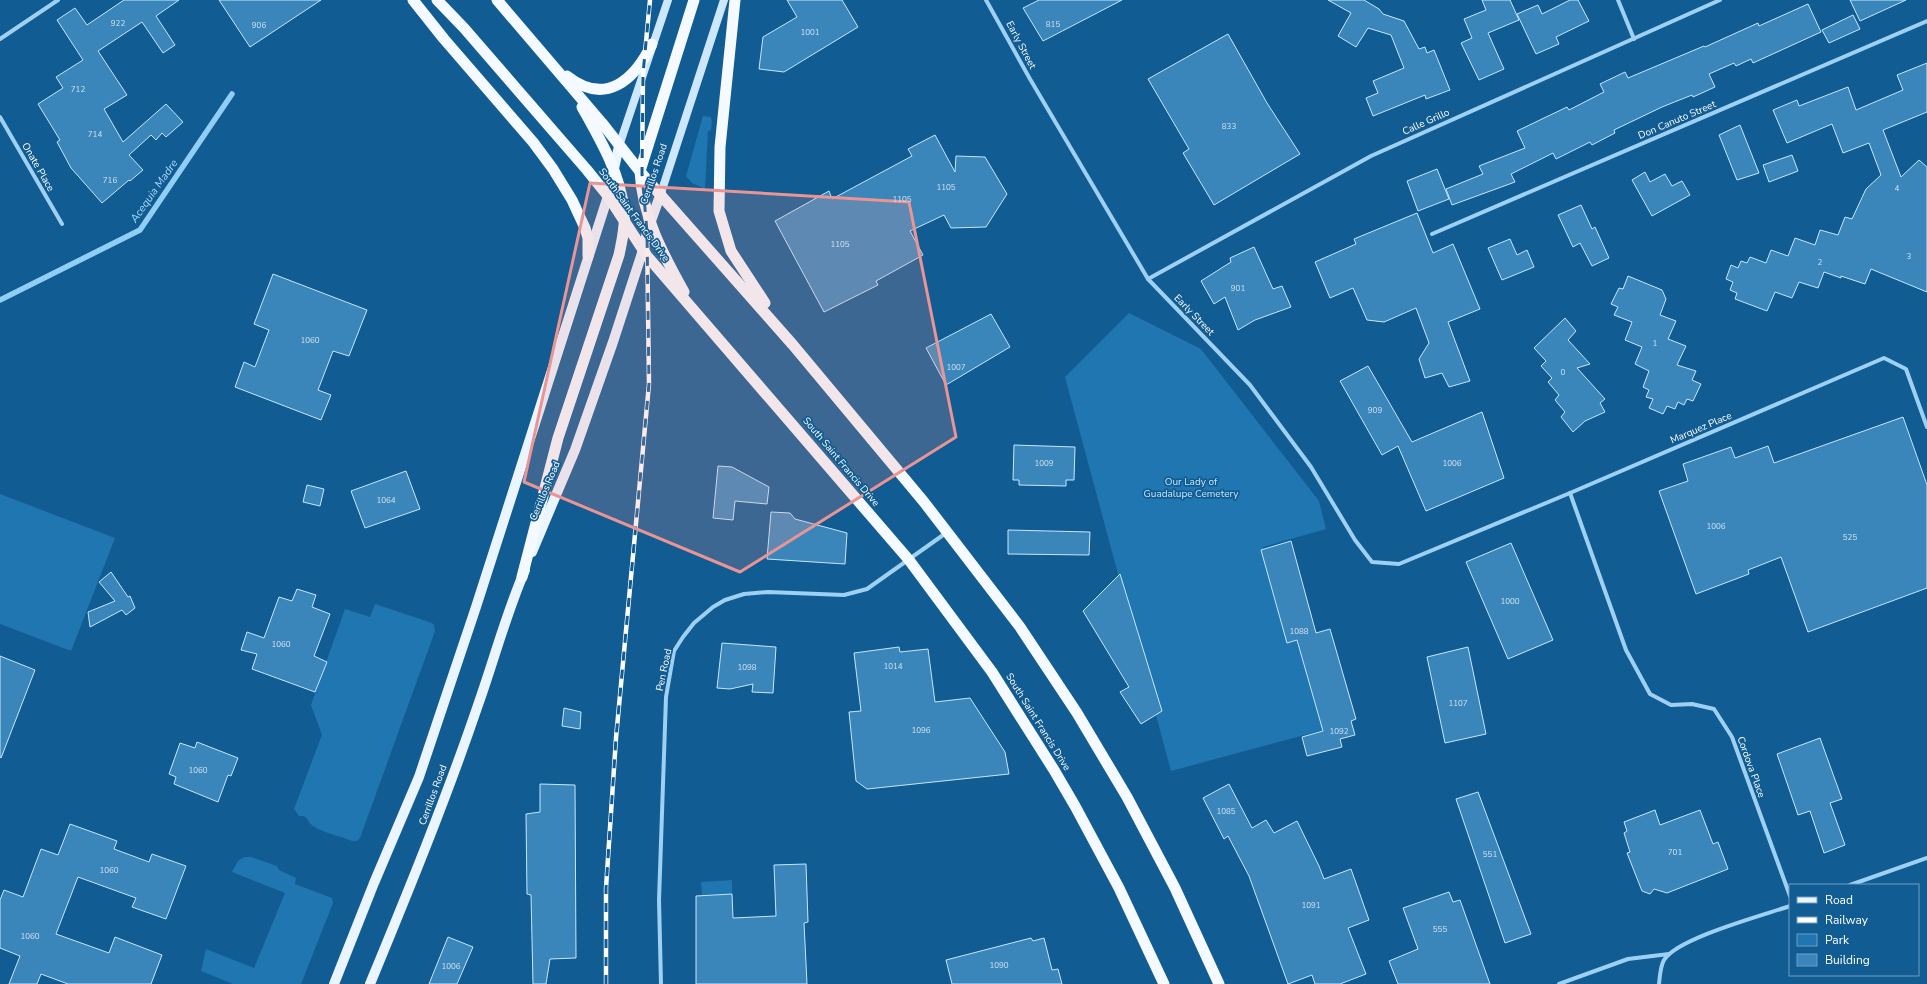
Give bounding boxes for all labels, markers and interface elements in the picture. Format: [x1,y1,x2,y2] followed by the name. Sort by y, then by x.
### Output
[111,18,125,29] house number: 922
[1002,19,1040,72] street label: Early Street
[1046,19,1060,30] house number: 815
[252,20,266,31] house number: 906
[800,27,820,38] house number: 1001
[71,84,85,95] house number: 712
[1636,97,1719,143] street label: Don Canuto Street
[1400,105,1452,139] street label: Calle Grillo
[1222,121,1236,132] house number: 833
[88,129,102,140] house number: 714
[18,140,58,194] street label: Onate Place
[637,142,671,206] street label: Cerrillos Road
[126,156,181,226] water label: Acequia Madre
[595,165,673,265] street label: South Saint Francis Drive
[103,175,117,186] house number: 716
[936,182,956,193] house number: 1105
[1895,183,1900,194] house number: 4
[892,194,912,205] house number: 1105
[830,239,850,250] house number: 1105
[1907,251,1912,262] house number: 3
[1818,257,1823,268] house number: 2
[1231,283,1245,294] house number: 901
[1171,291,1218,339] street label: Early Street
[300,335,320,346] house number: 1060
[1653,338,1658,349] house number: 1
[946,362,966,373] house number: 1007
[1561,367,1566,378] house number: 0
[1368,405,1382,416] house number: 909
[1668,409,1734,447] street label: Marquez Place
[799,414,883,510] street label: South Saint Francis Drive
[1034,458,1054,469] house number: 1009
[1442,458,1462,469] house number: 1006
[526,459,564,523] street label: Cerrillos Road
[1144,475,1239,501] park label: Our Lady of Guadalupe Cemetery
[376,495,396,506] house number: 1064
[1706,521,1726,532] house number: 1006
[1843,532,1857,543] house number: 525
[1500,596,1520,607] house number: 1000
[1289,626,1309,637] house number: 1088
[271,639,291,650] house number: 1060
[653,647,675,692] street label: Pen Road
[883,661,903,672] house number: 1014
[737,662,757,673] house number: 1098
[1002,671,1074,773] street label: South Saint Francis Drive
[1448,698,1468,709] house number: 1107
[911,725,931,736] house number: 1096
[1329,726,1349,737] house number: 1092
[1733,734,1769,800] street label: Cordova Place
[416,763,450,827] street label: Cerrillos Road
[188,765,208,776] house number: 1060
[1216,806,1236,817] house number: 1085
[1668,847,1682,858] house number: 701
[1483,849,1497,860] house number: 551
[99,865,119,876] house number: 1060
[1789,884,1919,976] legend
[1825,892,1853,908] text: Road
[1301,900,1321,911] house number: 1091
[1825,912,1869,928] text: Railway
[1433,924,1447,935] house number: 555
[20,931,40,942] house number: 1060
[1825,932,1850,948] text: Park
[1825,952,1870,968] text: Building
[989,960,1009,971] house number: 1090
[441,961,461,972] house number: 1006

